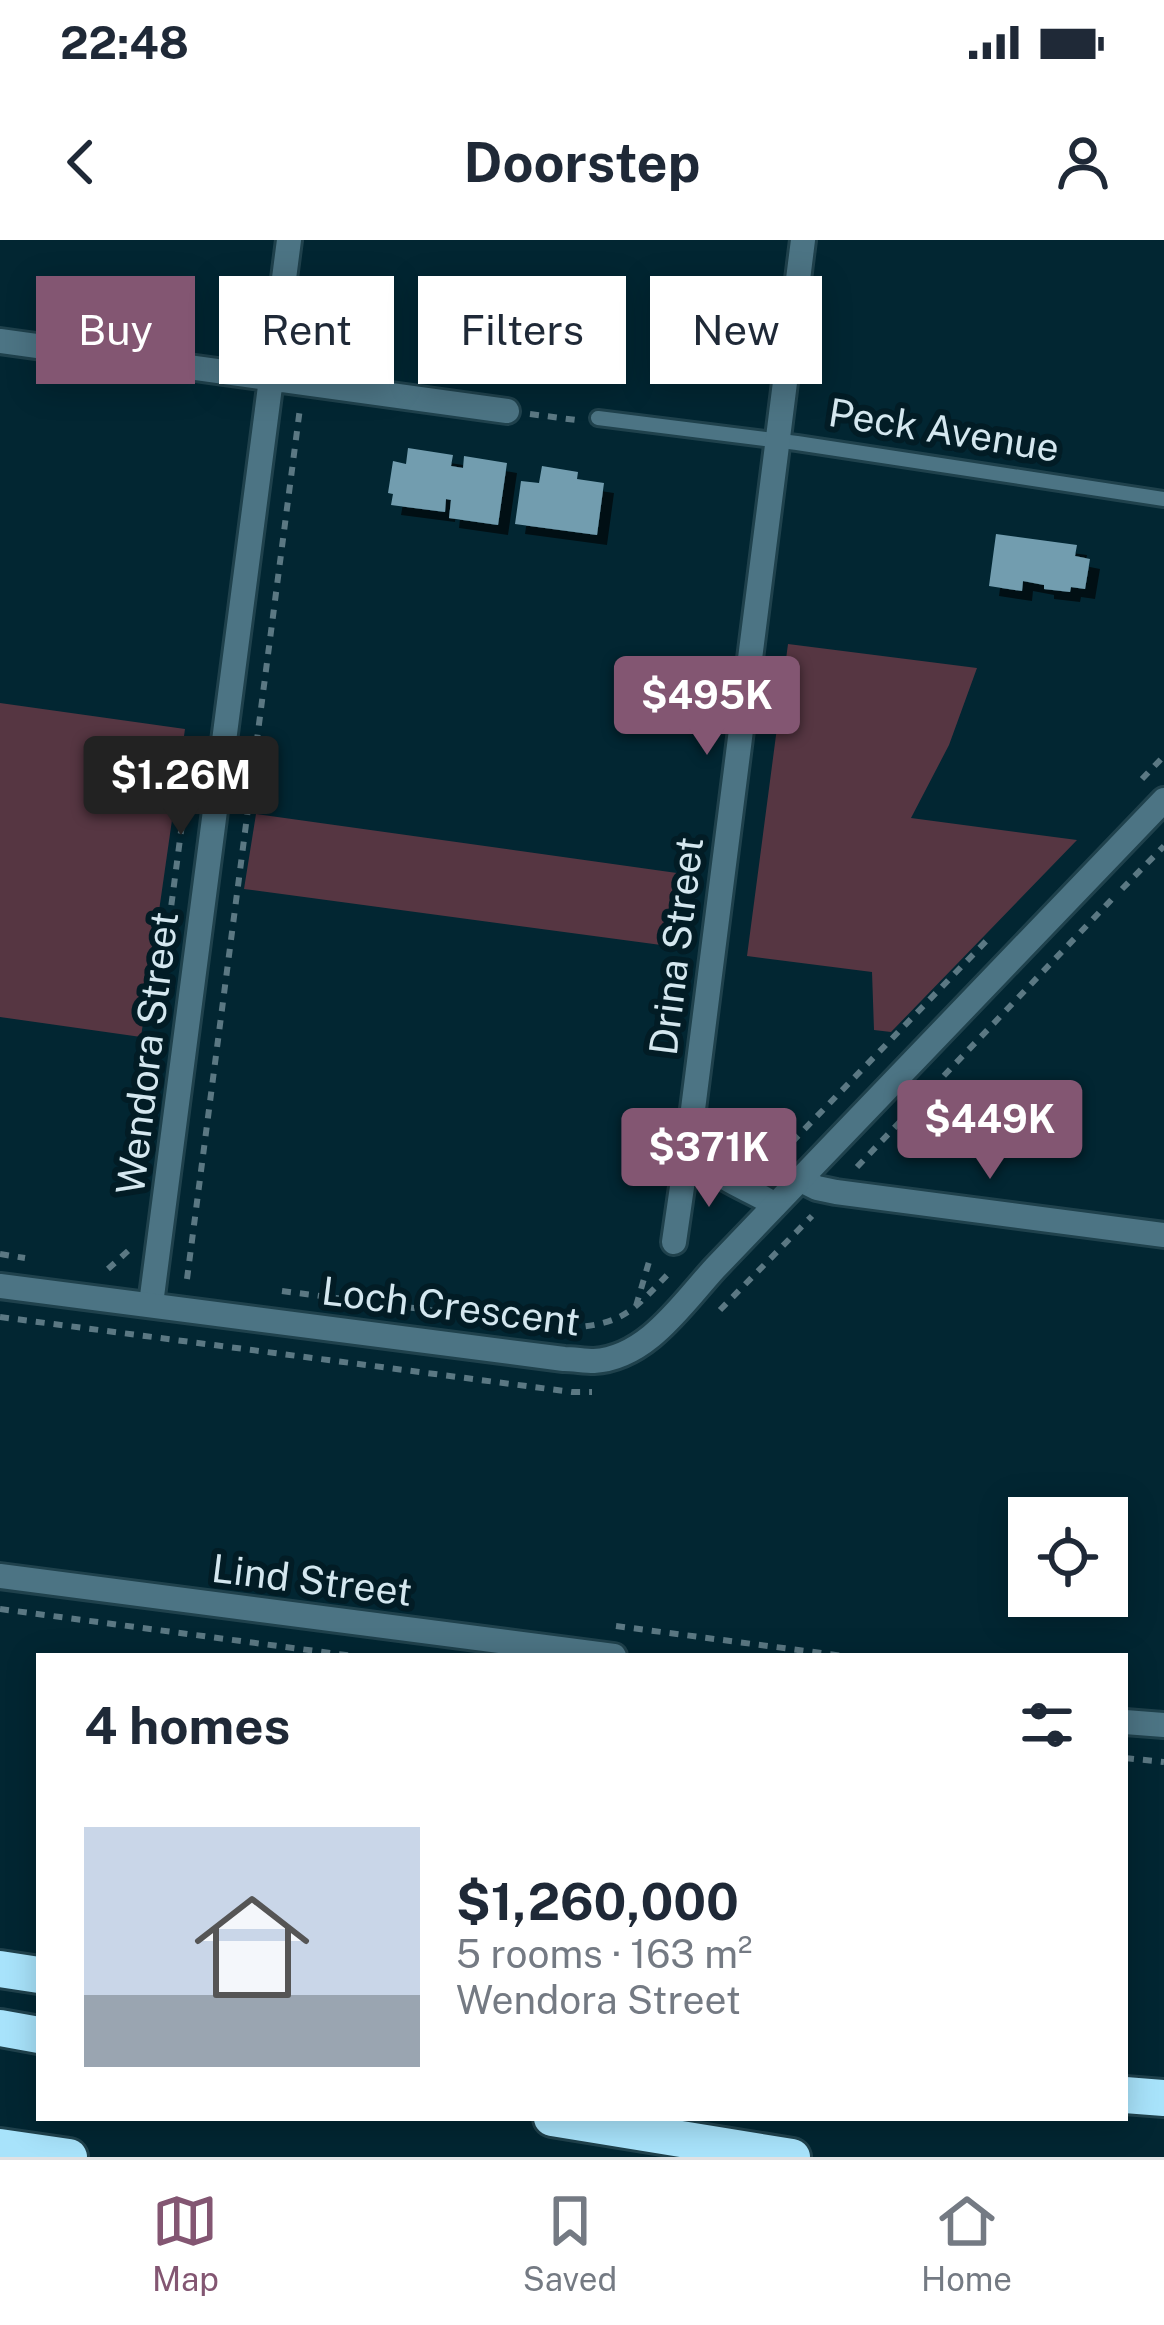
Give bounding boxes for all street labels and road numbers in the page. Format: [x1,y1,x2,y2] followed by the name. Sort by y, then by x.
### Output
[825,389,1063,471] street label: Peck Avenue
[640,834,712,1058] street label: Drina Street
[107,909,187,1197] street label: Wendora Street
[319,1267,583,1345] street label: Loch Crescent
[209,1545,415,1615] street label: Lind Street

